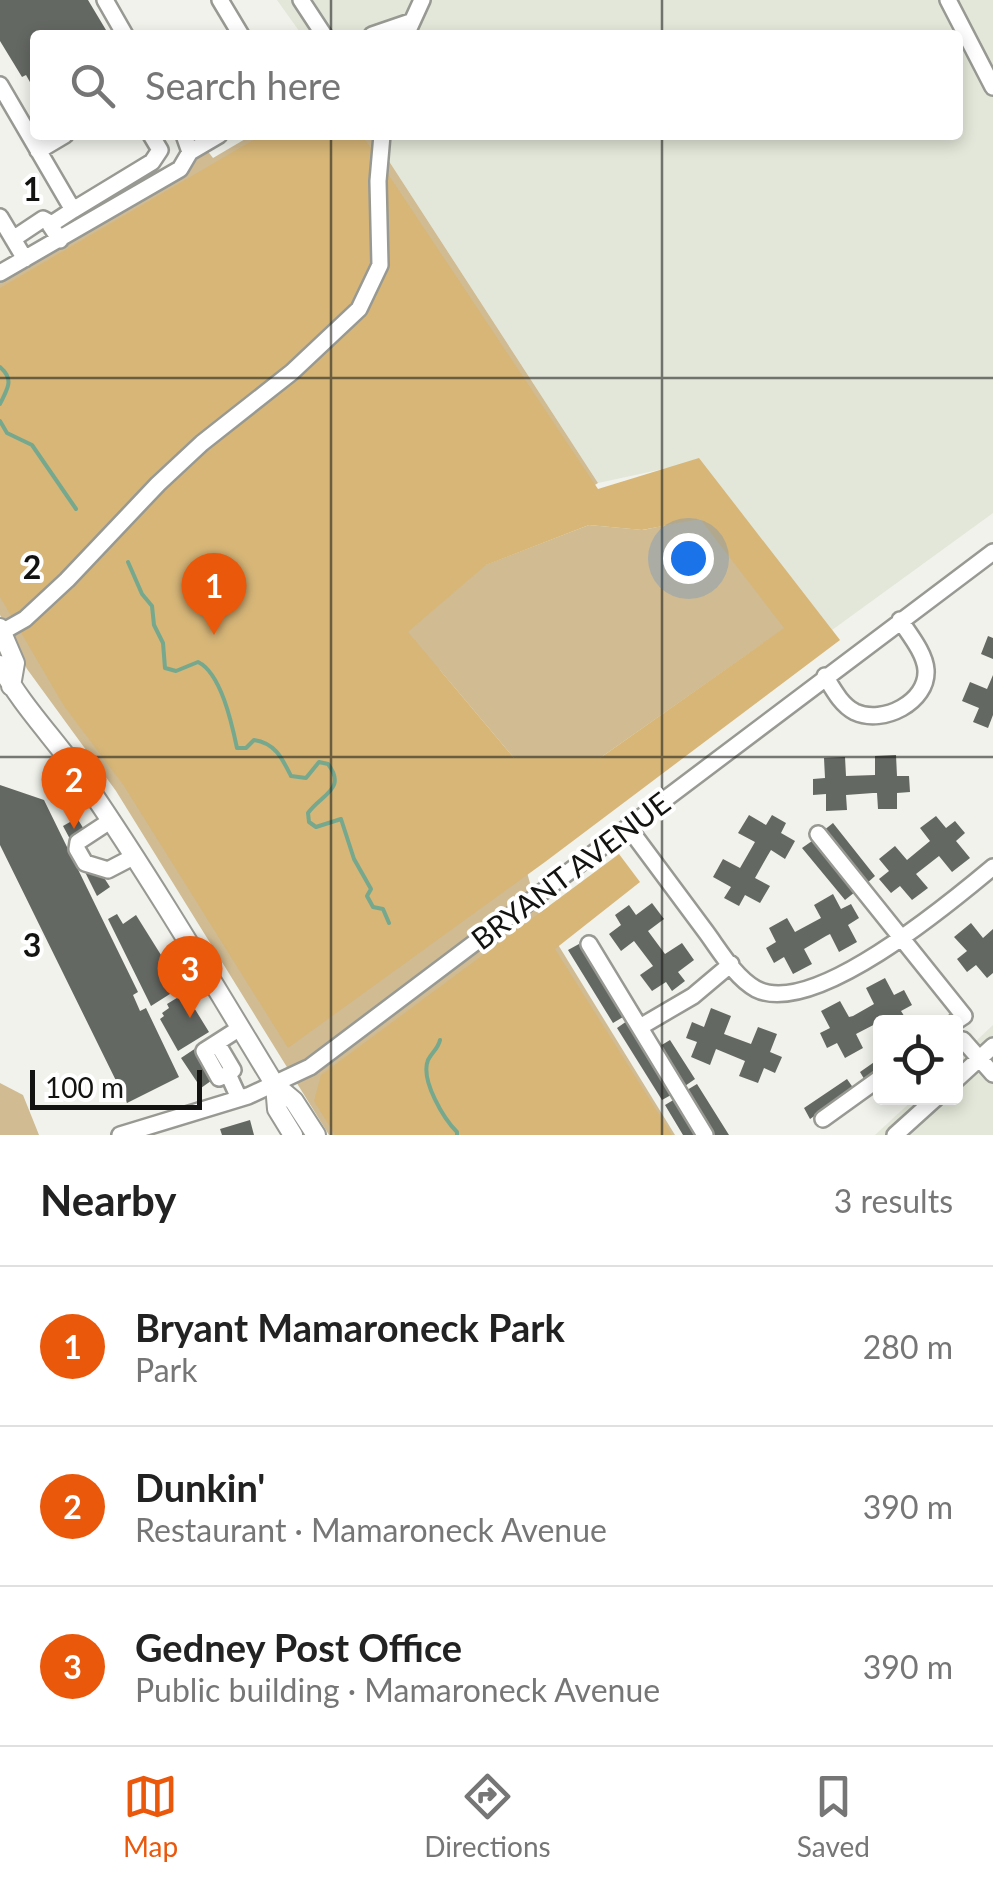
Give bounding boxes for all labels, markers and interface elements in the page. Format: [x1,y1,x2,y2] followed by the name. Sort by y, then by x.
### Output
[30,30,963,140] search box
[65,58,120,113] icon: search
[145,62,341,108] text: Search here
[23,169,41,208] text: 1
[663,533,714,584] your location
[23,547,41,586] text: 2
[182,552,246,635] pin: 1
[42,746,106,829] pin: 2
[464,784,676,956] street label: BRYANT AVENUE
[23,925,41,964] text: 3
[158,936,222,1018] pin: 3
[873,1015,963,1105] map controls
[873,1015,963,1105] button: locate
[30,1065,202,1110] scale bar
[45,1070,124,1104] text: 100 m
[40,1175,177,1225] text: Nearby
[834,1181,953,1220] text: 3 results
[135,1304,565,1350] text: Bryant Mamaroneck Park
[63,1327,82,1366] text: 1
[863,1327,953,1366] text: 280 m
[135,1350,198,1389] text: Park
[135,1464,265,1510] text: Dunkin'
[63,1487,82,1526] text: 2
[863,1487,953,1526] text: 390 m
[135,1510,607,1549] text: Restaurant · Mamaroneck Avenue
[135,1624,462,1670] text: Gedney Post Office
[63,1647,82,1686] text: 3
[863,1647,953,1686] text: 390 m
[135,1670,660,1709] text: Public building · Mamaroneck Avenue
[123,1769,178,1863] tab: Map
[424,1769,551,1863] tab: Directions
[797,1769,870,1863] tab: Saved

